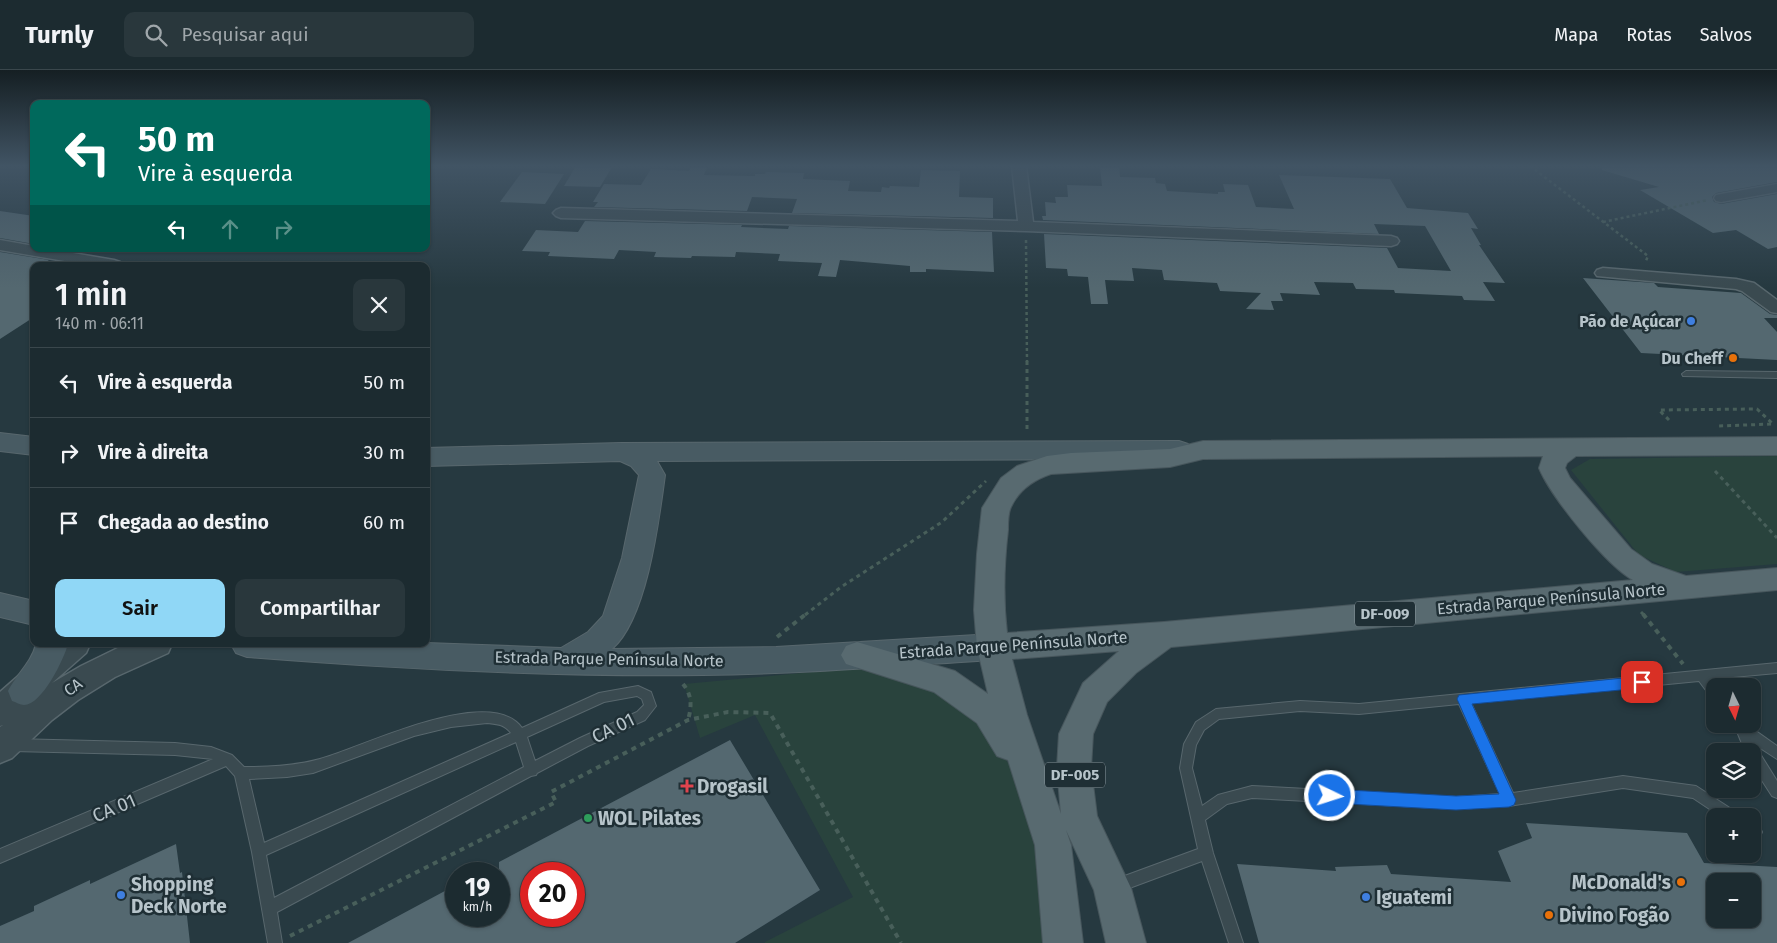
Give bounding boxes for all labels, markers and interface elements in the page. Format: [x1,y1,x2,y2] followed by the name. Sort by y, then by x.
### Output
[124,12,474,57] search box
[25,21,94,49] text: Turnly
[142,21,170,49] icon: search
[182,23,309,46] text: Pesquisar aqui
[1554,24,1598,46] text: Mapa
[1626,24,1672,46] text: Rotas
[1700,24,1752,46] text: Salvos
[138,118,215,160] text: 50 m
[55,120,120,185] icon: left
[138,160,293,187] text: Vire à esquerda
[163,215,191,243] icon: left
[216,215,244,243] icon: ahead
[269,215,297,243] icon: right
[55,277,127,313] text: 1 min
[353,279,405,331] button: close
[1579,312,1682,332] place label: Pão de Açúcar
[55,314,144,333] text: 140 m · 06:11
[1685,315,1697,327] marker: Pão de Açúcar
[1661,349,1724,368] place label: Du Cheff
[1727,352,1739,364] marker: Du Cheff
[55,369,83,397] icon: left
[98,371,232,394] text: Vire à esquerda
[364,371,405,394] text: 50 m
[55,439,83,467] icon: right
[98,441,208,464] text: Vire à direita
[364,441,405,464] text: 30 m
[55,509,83,537] icon: arrive
[98,511,269,534] text: Chegada ao destino
[363,511,405,534] text: 60 m
[55,579,225,637] button: Sair
[235,579,405,637] button: Compartilhar
[1436,580,1666,618] street label: Estrada Parque Península Norte
[1355,602,1415,626] road number: DF-009
[898,628,1128,662] street label: Estrada Parque Península Norte
[494,648,724,670] street label: Estrada Parque Península Norte
[1621,661,1663,703] pin
[1628,668,1656,696] icon: arrive
[60,674,87,700] street label: CA
[1706,678,1761,732] north arrow
[1706,678,1761,928] map controls
[588,708,638,748] street label: CA 01
[1706,743,1761,798] button: layers
[1045,762,1105,788] road number: DF-005
[1303,769,1355,821] position arrow
[697,775,768,798] place label: Drogasil
[681,780,693,792] marker: Drogasil
[89,789,139,827] street label: CA 01
[598,807,701,830] place label: WOL Pilates
[1706,808,1761,863] button: +
[582,812,594,824] marker: WOL Pilates
[520,862,585,927] speed limit sign: 20
[1572,871,1671,894] place label: McDonald's
[131,873,227,918] place label: Shopping Deck Norte
[465,873,490,903] text: 19
[1706,873,1761,928] button: −
[1675,876,1687,888] marker: McDonald's
[1376,886,1452,909] place label: Iguatemi
[115,889,127,901] marker: Shopping Deck Norte
[1360,891,1372,903] marker: Iguatemi
[463,900,492,914] text: km/h
[1559,904,1670,927] place label: Divino Fogão
[1543,909,1555,921] marker: Divino Fogão

